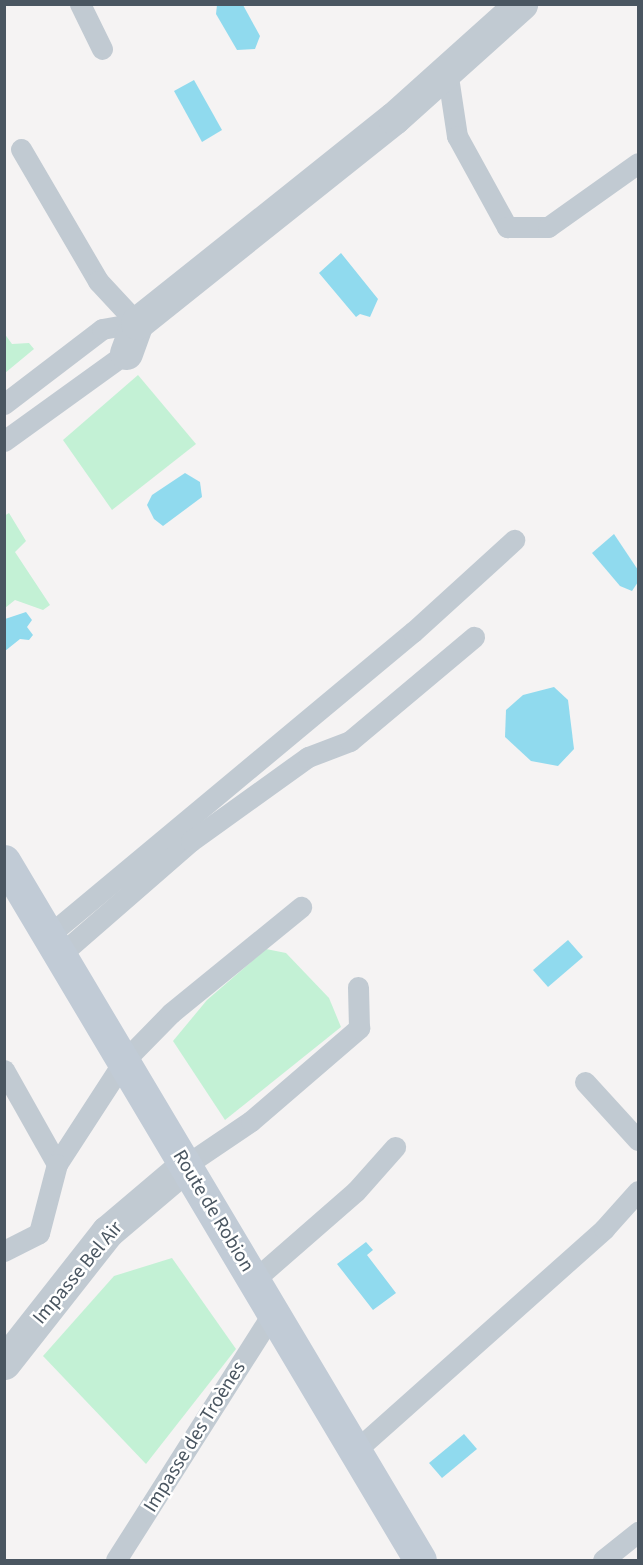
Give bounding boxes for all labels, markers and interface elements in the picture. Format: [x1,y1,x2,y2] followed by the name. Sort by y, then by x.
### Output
[167,1146,259,1276] street label: Route de Robion
[28,1217,128,1329] street label: Impasse Bel Air
[139,1357,251,1517] street label: Impasse des Troènes

